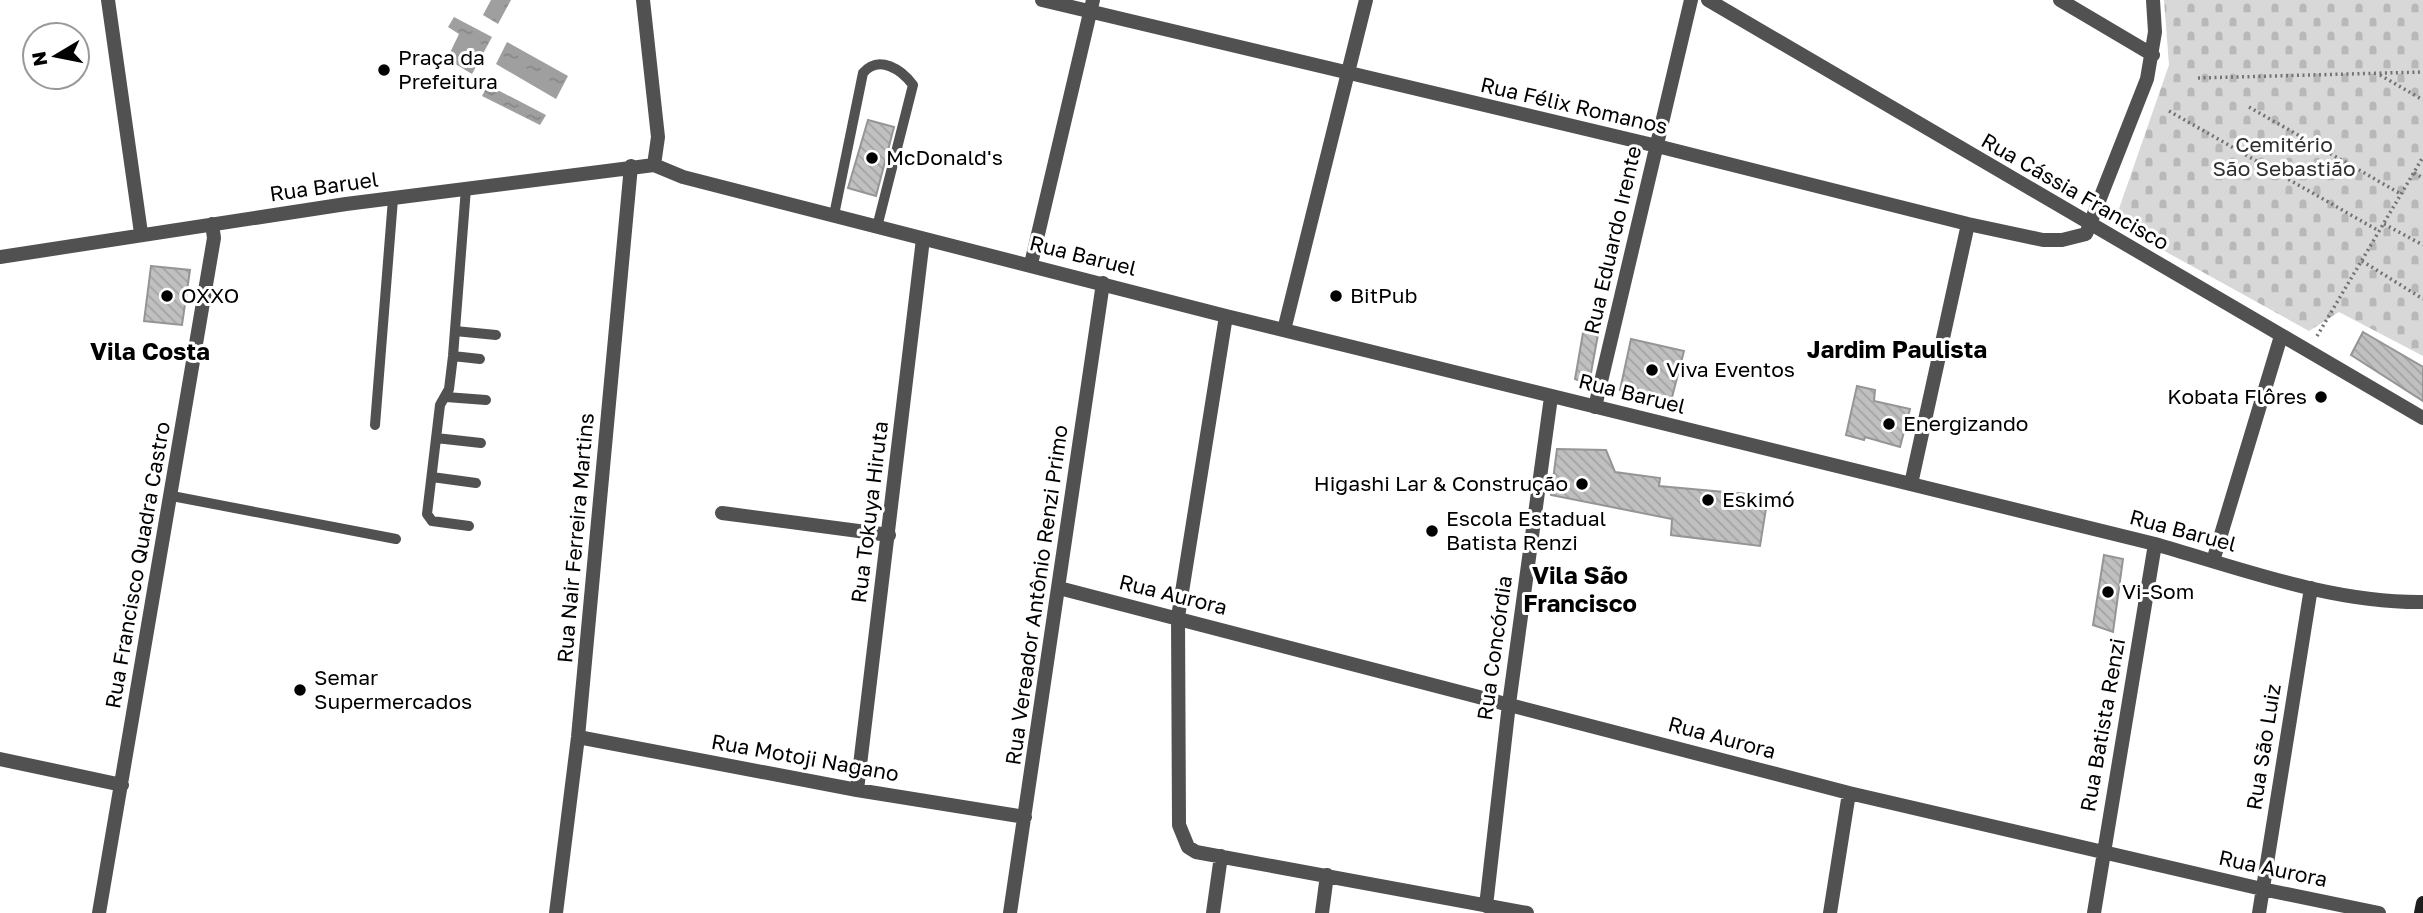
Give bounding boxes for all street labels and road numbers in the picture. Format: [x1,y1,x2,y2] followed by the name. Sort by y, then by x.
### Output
[1478,71,1670,139] street label: Rua Félix Romanos
[1977,127,2174,255] street label: Rua Cássia Francisco
[1578,143,1646,337] street label: Rua Eduardo Irente
[268,166,380,206] street label: Rua Baruel
[1027,229,1139,281] street label: Rua Baruel
[1576,367,1688,419] street label: Rua Baruel
[551,412,599,664] street label: Rua Nair Ferreira Martins
[99,419,175,710] street label: Rua Francisco Quadra Castro
[845,419,893,604] street label: Rua Tokuya Hiruta
[999,423,1073,767] street label: Rua Vereador Antônio Renzi Primo
[2127,503,2239,557] street label: Rua Baruel
[1117,568,1230,620] street label: Rua Aurora
[1471,574,1517,722] street label: Rua Concórdia
[2074,636,2130,814] street label: Rua Batista Renzi
[2240,682,2286,812] street label: Rua São Luiz
[1666,710,1779,764] street label: Rua Aurora
[709,728,901,786] street label: Rua Motoji Nagano
[2216,844,2330,892] street label: Rua Aurora

